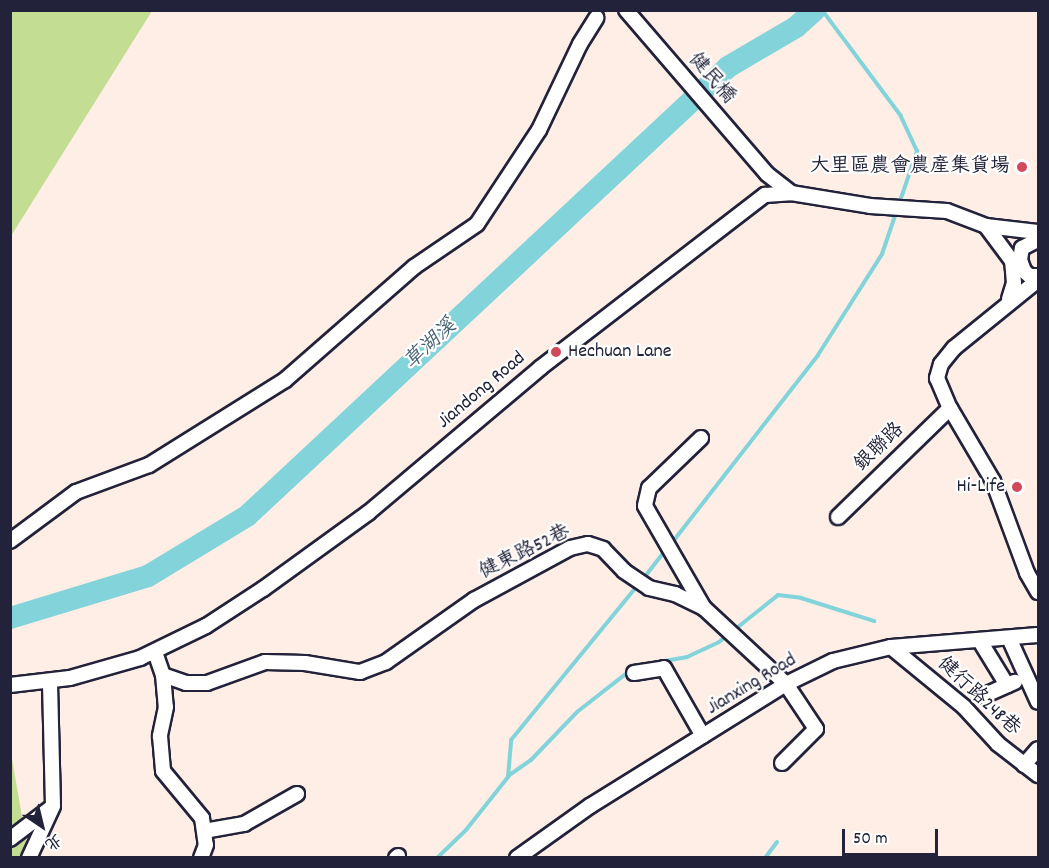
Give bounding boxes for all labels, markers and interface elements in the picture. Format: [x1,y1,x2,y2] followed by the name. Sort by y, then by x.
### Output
[682,48,740,110] street label: 健民橋
[810,155,1010,179] place label: 大里區農會農產集貨場
[1015,160,1029,174] marker: 大里區農會農產集貨場
[399,314,463,376] water label: 草湖溪
[568,340,672,364] place label: Hechuan Lane
[549,345,563,359] marker: Hechuan Lane
[433,347,531,435] street label: Jiandong Road
[850,419,910,477] street label: 銀聯路
[957,475,1005,499] place label: Hi-Life
[1010,480,1024,494] marker: Hi-Life
[476,521,574,585] street label: 健東路52巷
[703,649,801,721] street label: Jianxing Road
[931,652,1025,742] street label: 健行路248巷
[12,796,72,856] north arrow
[845,817,941,855] scale bar
[39,827,66,855] text: 北
[853,827,888,852] text: 50 m

